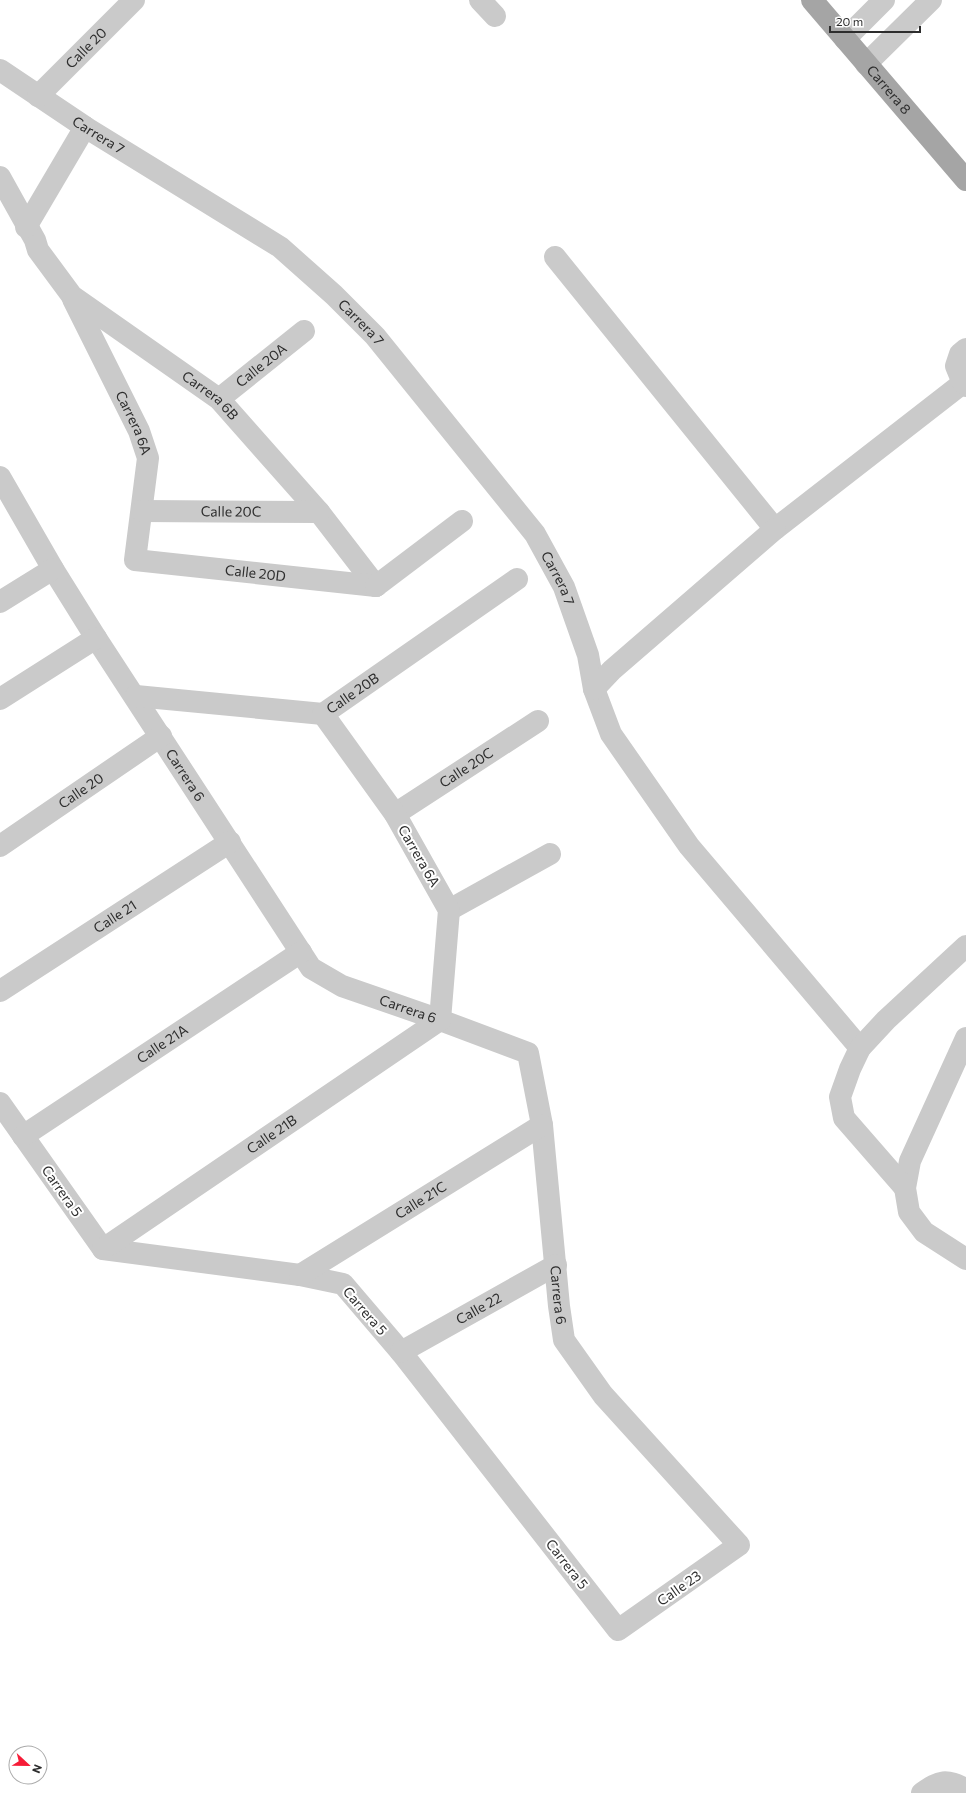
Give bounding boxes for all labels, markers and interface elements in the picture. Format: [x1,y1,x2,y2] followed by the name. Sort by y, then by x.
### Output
[830,8,920,34] scale bar
[836,14,863,28] text: 20 m
[62,24,110,72] street label: Calle 20
[863,61,915,117] street label: Carrera 8
[69,112,128,157] street label: Carrera 7
[335,295,388,348] street label: Carrera 7
[232,339,290,390] street label: Calle 20A
[179,367,242,423] street label: Carrera 6B
[112,388,155,457] street label: Carrera 6A
[201,502,261,520] street label: Calle 20C
[538,548,579,607] street label: Carrera 7
[224,561,287,584] street label: Calle 20D
[323,669,382,717] street label: Calle 20B
[436,744,496,791] street label: Calle 20C
[162,745,209,804] street label: Carrera 6
[55,769,106,812] street label: Calle 20
[395,822,444,890] street label: Carrera 6A
[90,896,139,936] street label: Calle 21
[377,991,439,1026] street label: Carrera 6
[133,1020,191,1066] street label: Calle 21A
[243,1111,300,1157] street label: Calle 21B
[39,1162,86,1220] street label: Carrera 5
[392,1177,449,1222] street label: Calle 21C
[547,1265,571,1326] street label: Carrera 6
[340,1283,391,1338] street label: Carrera 5
[453,1288,504,1328] street label: Calle 22
[543,1535,592,1592] street label: Carrera 5
[653,1566,704,1609] street label: Calle 23
[8,1745,48,1785] north arrow
[30,1763,45,1775] text: N

